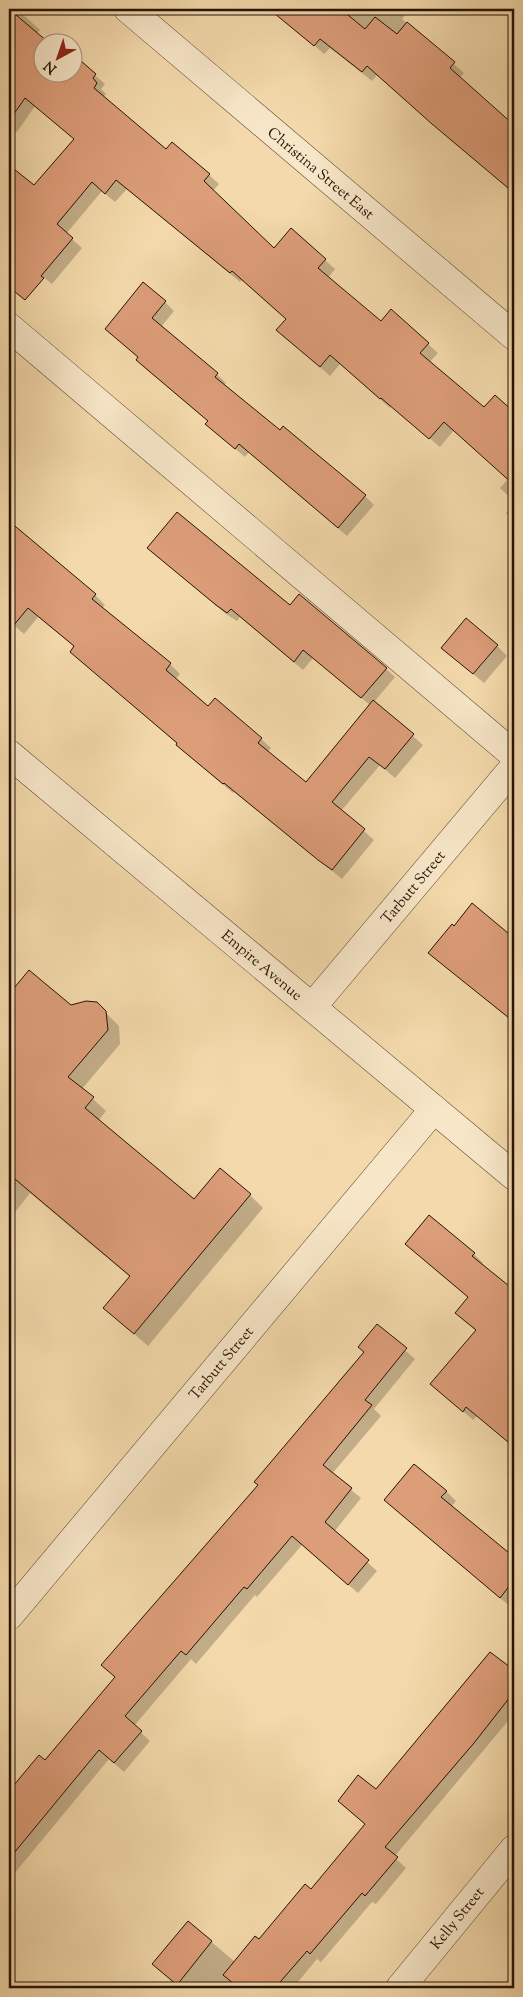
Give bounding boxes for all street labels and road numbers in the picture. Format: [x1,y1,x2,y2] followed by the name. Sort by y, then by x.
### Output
[262,123,378,225] street label: Christina Street East
[377,847,451,929] street label: Tarbutt Street
[216,926,306,1006] street label: Empire Avenue
[185,1323,259,1405] street label: Tarbutt Street
[426,1883,490,1955] street label: Kelly Street

